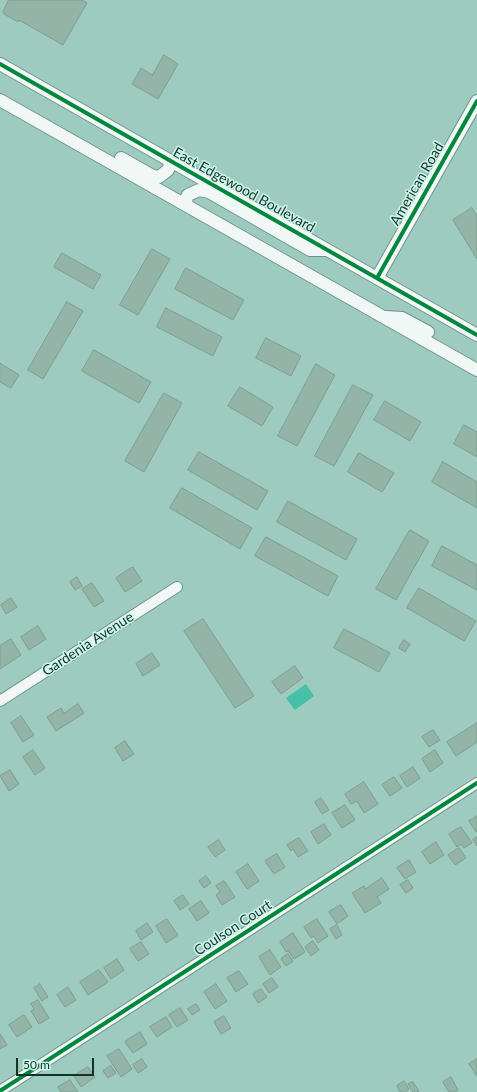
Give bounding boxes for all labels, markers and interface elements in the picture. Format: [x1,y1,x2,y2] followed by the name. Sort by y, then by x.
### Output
[386,140,448,228] street label: American Road
[170,144,318,236] street label: East Edgewood Boulevard
[39,608,137,680] street label: Gardenia Avenue
[191,897,275,959] street label: Coulson Court
[18,1050,96,1076] scale bar
[23,1057,50,1072] text: 50 m

